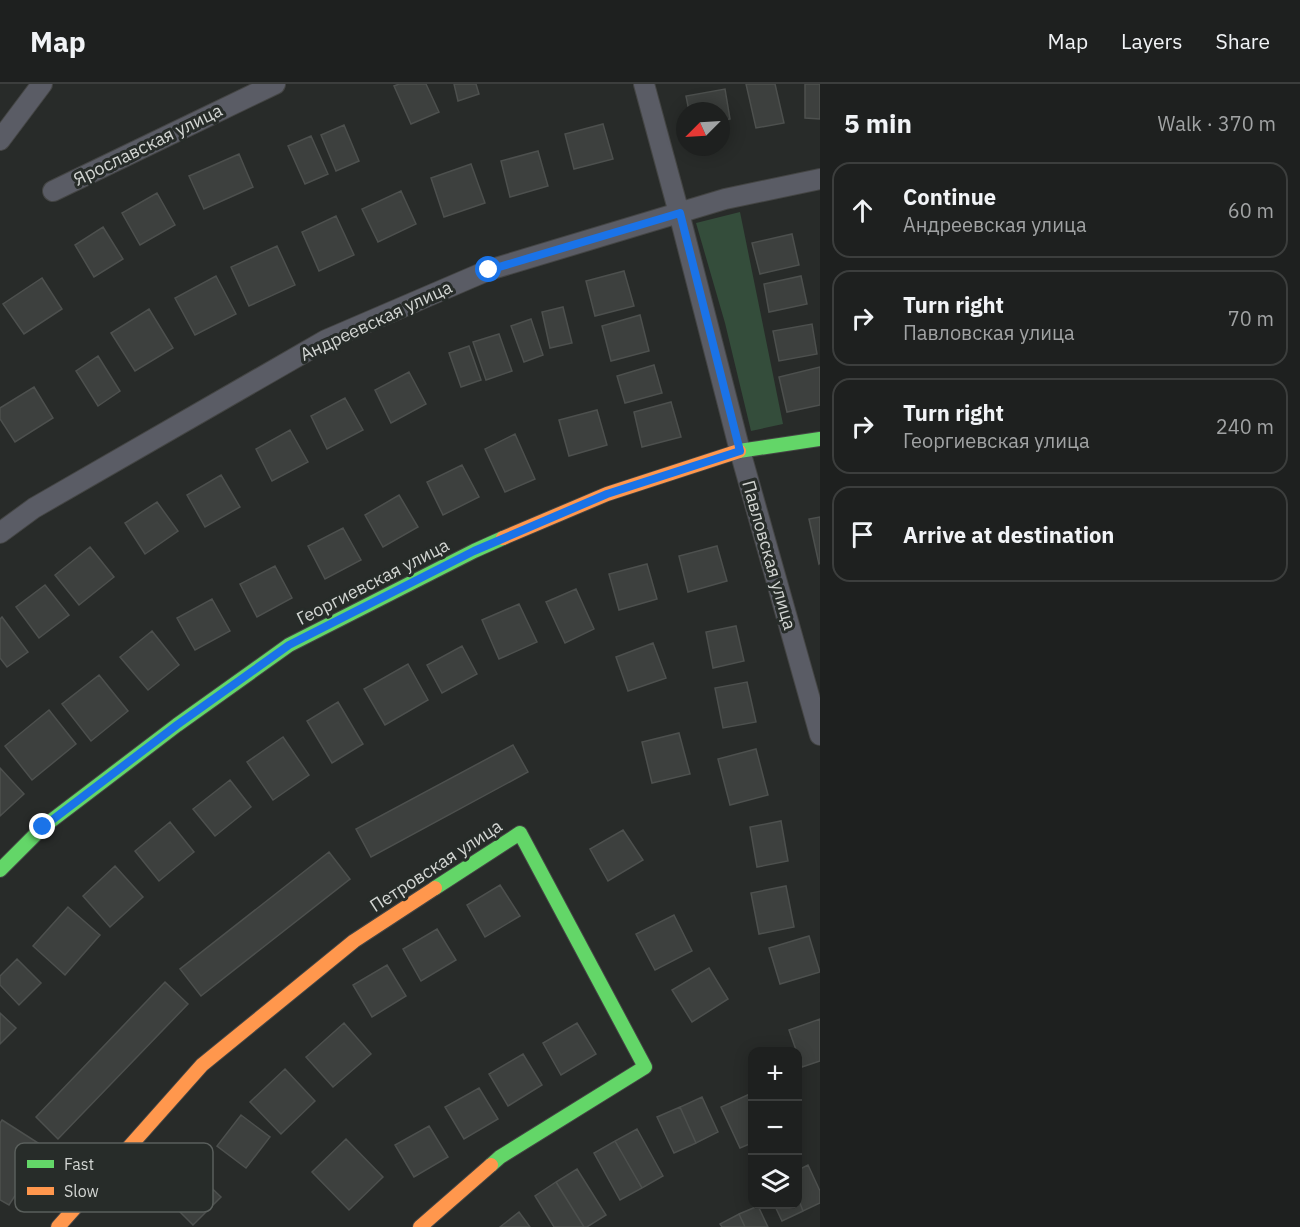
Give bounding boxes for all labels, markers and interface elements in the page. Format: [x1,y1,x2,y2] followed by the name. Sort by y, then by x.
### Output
[30,23,86,60] text: Map
[1048,27,1088,55] text: Map
[1121,27,1183,55] text: Layers
[1216,27,1270,55] text: Share
[69,98,226,191] street label: Ярославская улица
[676,102,730,156] north arrow
[844,106,912,140] text: 5 min
[1158,110,1276,137] text: Walk · 370 m
[903,182,996,211] text: Continue
[846,194,879,227] icon: ahead
[1228,197,1274,224] text: 60 m
[903,211,1087,238] text: Андреевская улица
[475,256,501,282] route start
[296,275,456,366] street label: Андреевская улица
[903,290,1004,319] text: Turn right
[846,302,879,335] icon: right
[1228,305,1274,332] text: 70 m
[903,319,1075,346] text: Павловская улица
[903,398,1004,427] text: Turn right
[846,410,879,443] icon: right
[1216,413,1274,440] text: 240 m
[903,427,1090,454] text: Георгиевская улица
[737,477,802,633] street label: Павловская улица
[846,518,879,551] icon: arrive
[903,520,1114,549] text: Arrive at destination
[293,533,453,630] street label: Георгиевская улица
[29,813,55,839] route end
[365,814,507,917] street label: Петровская улица
[748,1047,802,1209] map controls
[748,1047,802,1101] button: +
[748,1101,802,1155] button: −
[15,1143,213,1212] legend
[64,1154,94,1174] text: Fast
[748,1155,802,1209] button: layers
[64,1181,99,1201] text: Slow

